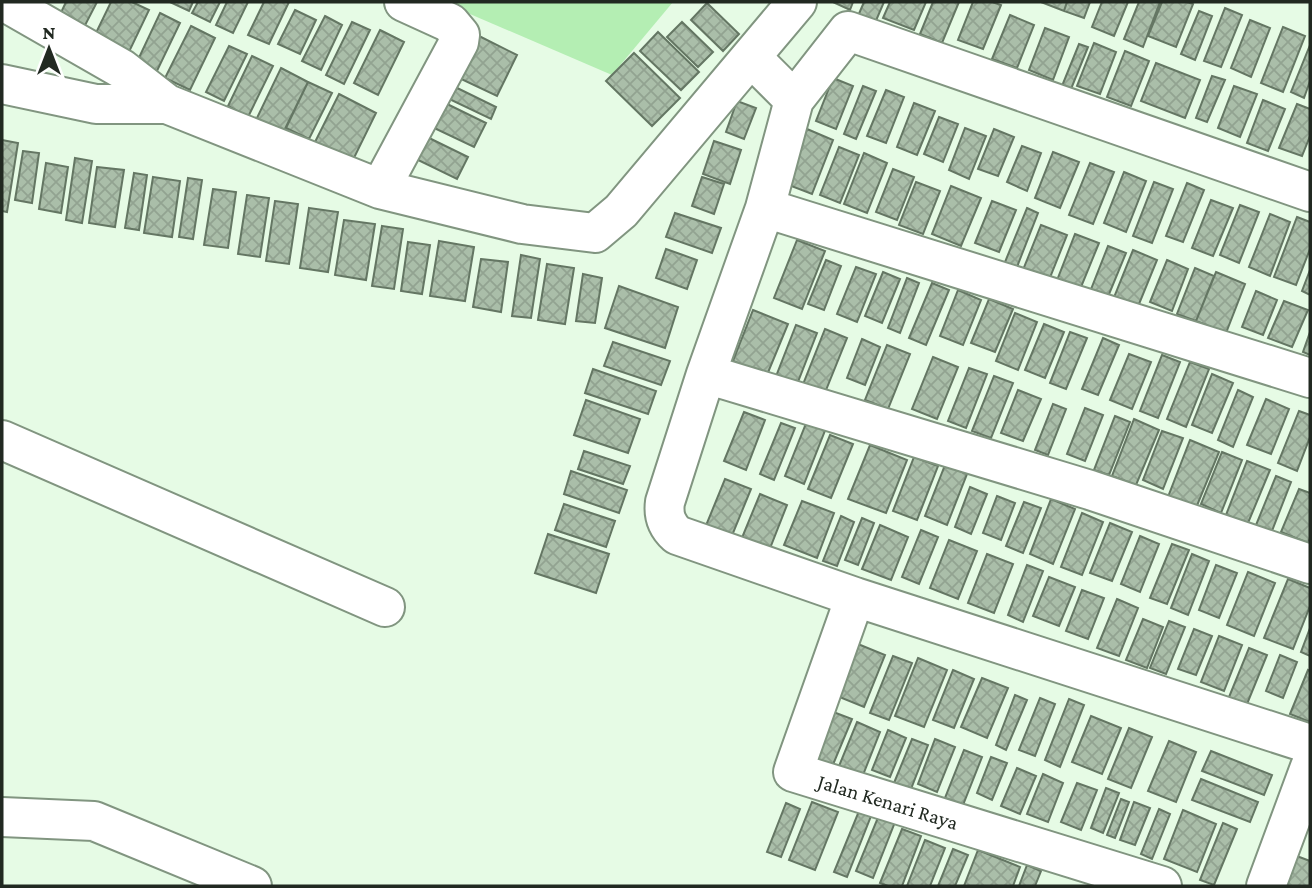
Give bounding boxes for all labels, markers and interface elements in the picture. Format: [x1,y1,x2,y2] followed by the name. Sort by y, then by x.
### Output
[14,14,84,84] north arrow
[43,22,56,43] text: N
[813,769,961,835] street label: Jalan Kenari Raya

